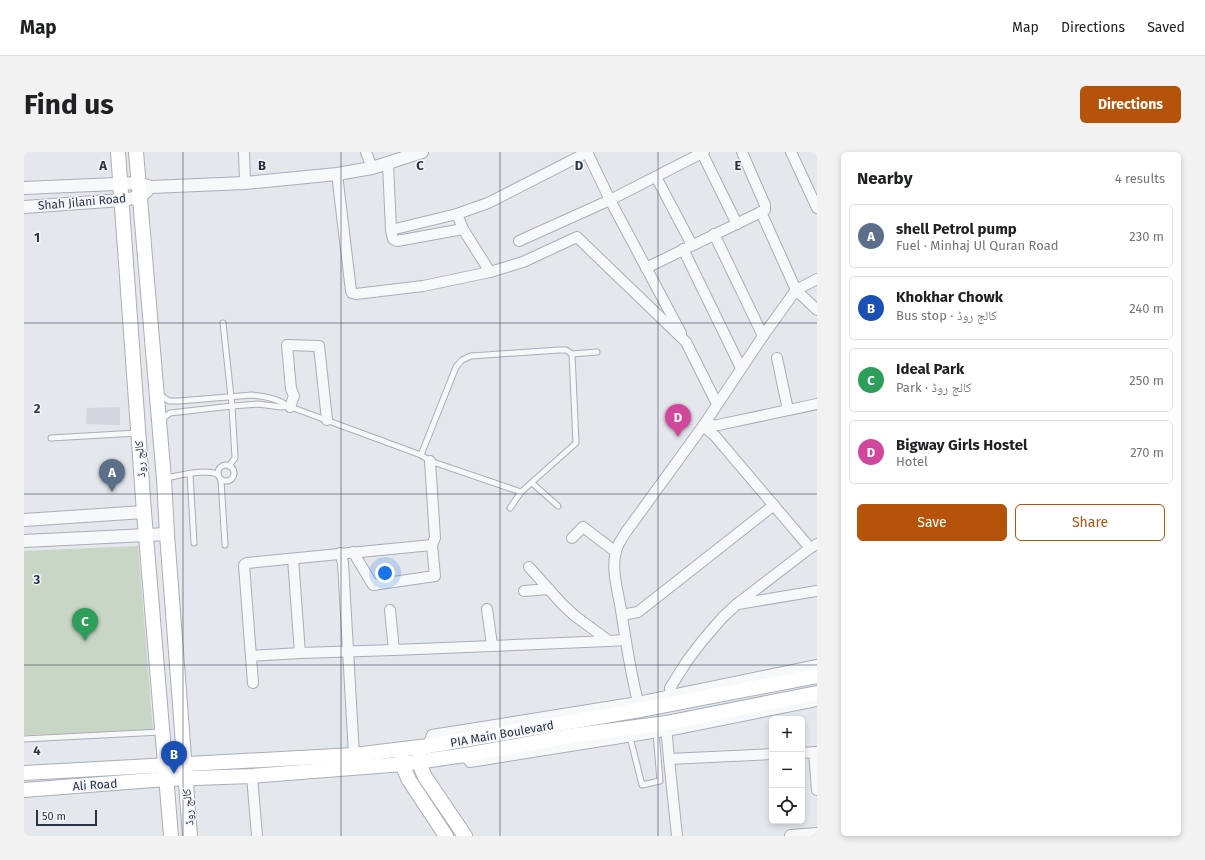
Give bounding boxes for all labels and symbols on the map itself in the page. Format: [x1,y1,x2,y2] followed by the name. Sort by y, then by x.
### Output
[98,158,107,173] text: A
[258,158,266,173] text: B
[416,158,424,173] text: C
[575,158,584,173] text: D
[735,158,742,173] text: E
[37,191,127,213] street label: Shah Jilani Road
[34,230,40,245] text: 1
[34,401,41,416] text: 2
[665,404,691,437] pin: D
[132,440,148,478] street label: کالج روڈ
[99,459,125,492] pin: A
[375,563,395,583] your location
[33,572,41,587] text: 3
[72,608,98,641] pin: C
[449,718,555,750] street label: PIA Main Boulevard
[161,741,187,774] pin: B
[33,743,41,758] text: 4
[72,776,118,794] street label: Ali Road
[179,788,197,826] street label: کالج روڈ
[36,808,97,827] scale bar

